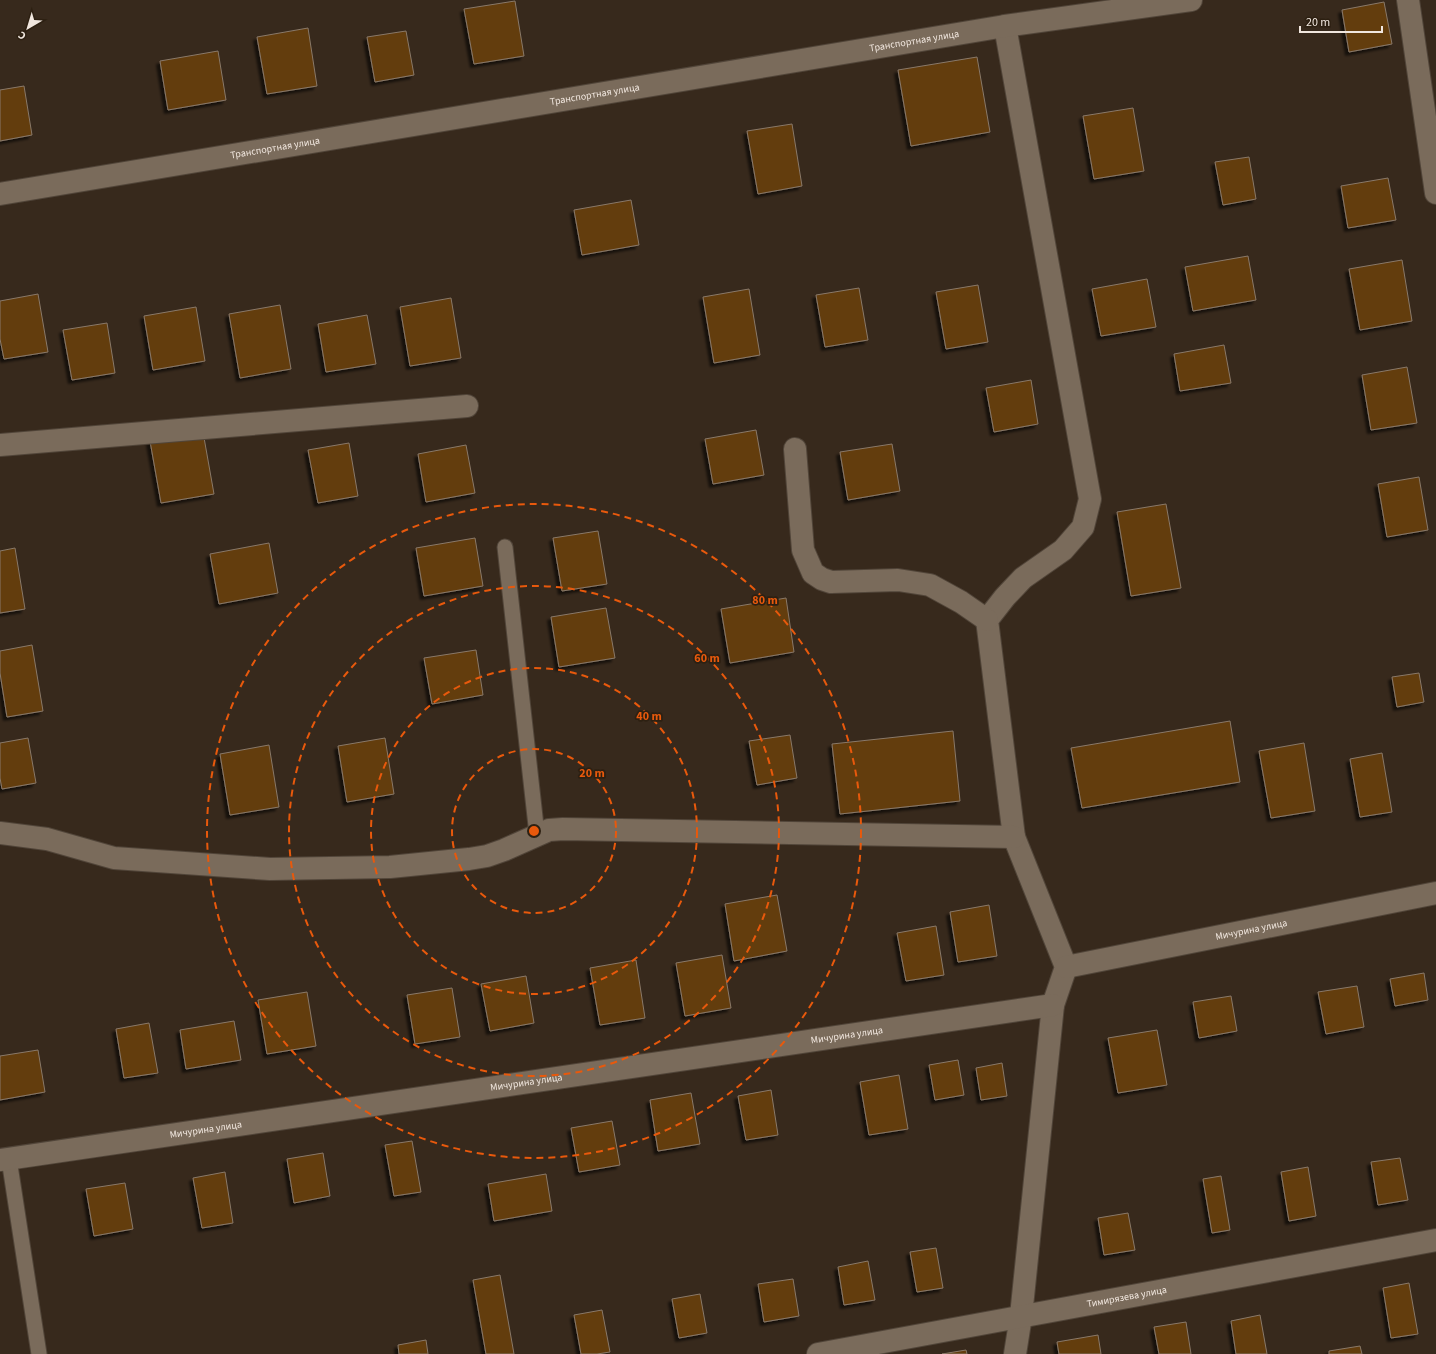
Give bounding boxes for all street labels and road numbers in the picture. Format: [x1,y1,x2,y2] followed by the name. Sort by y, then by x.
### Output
[868,27,960,56] street label: Транспортная улица
[549,80,641,109] street label: Транспортная улица
[229,134,321,162] street label: Транспортная улица
[1214,916,1288,944] street label: Мичурина улица
[810,1023,884,1048] street label: Мичурина улица
[489,1070,563,1095] street label: Мичурина улица
[169,1117,243,1142] street label: Мичурина улица
[1086,1283,1168,1311] street label: Тимирязева улица

